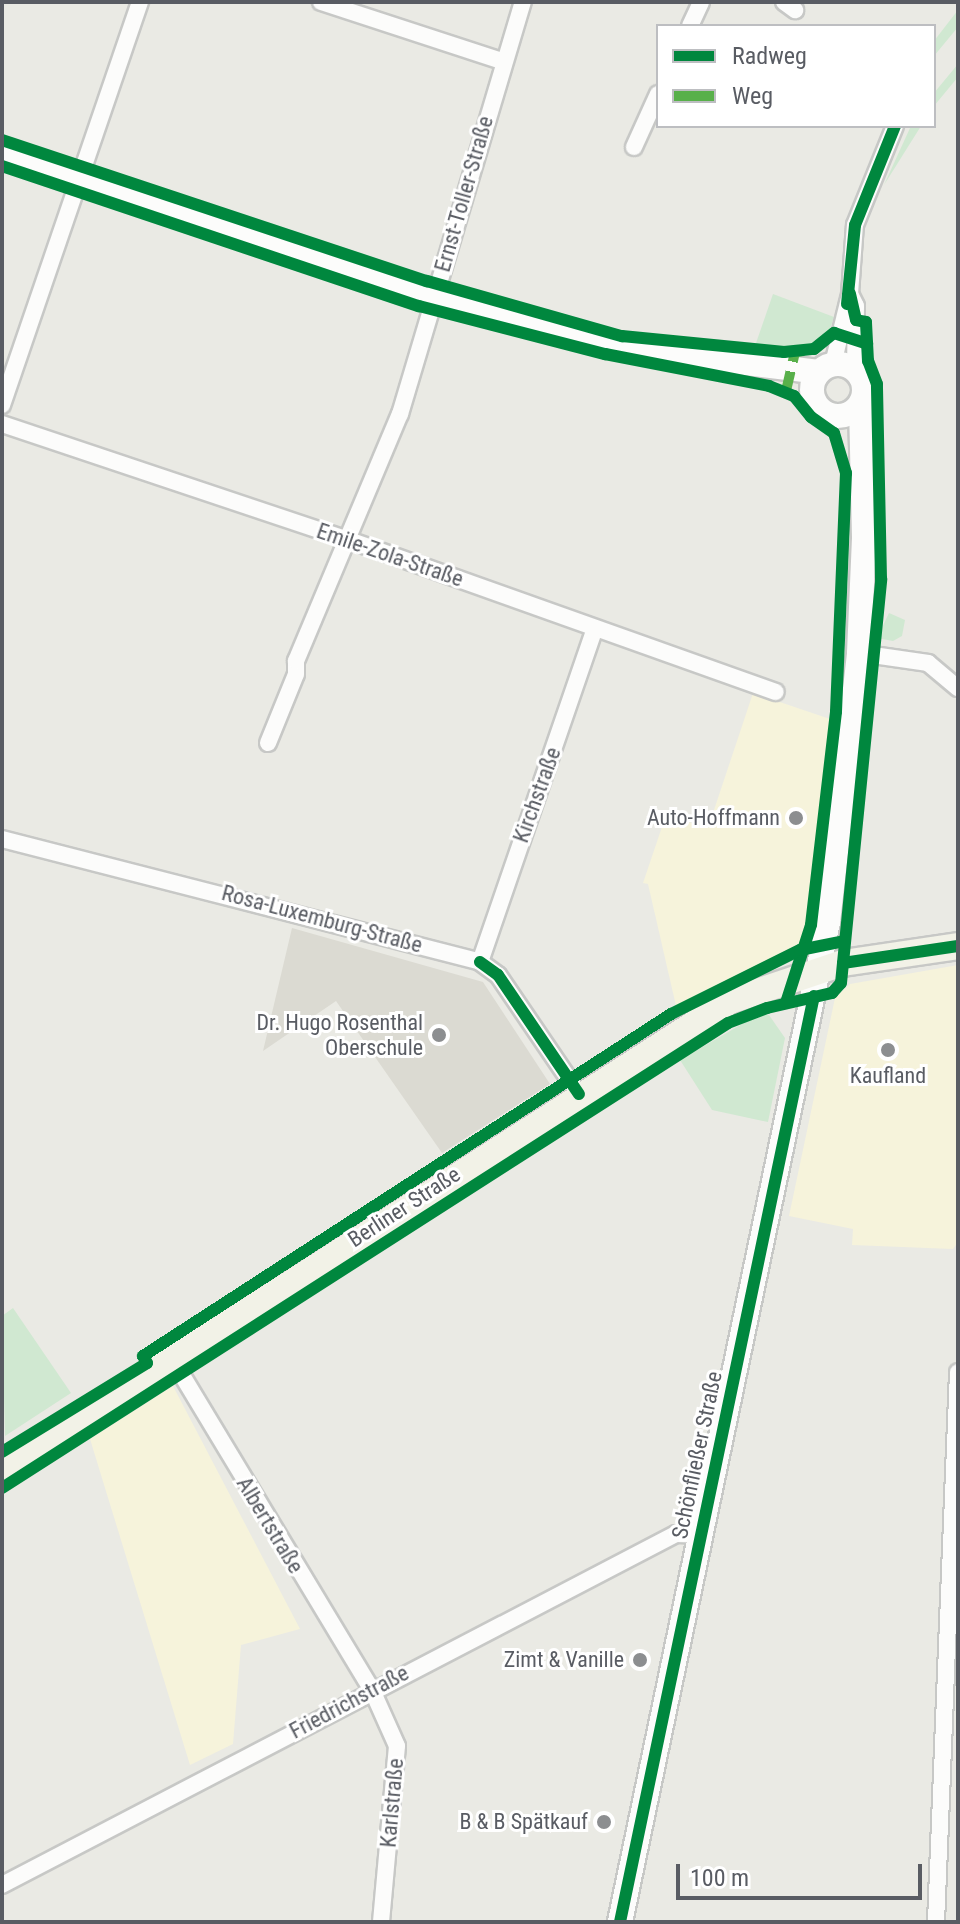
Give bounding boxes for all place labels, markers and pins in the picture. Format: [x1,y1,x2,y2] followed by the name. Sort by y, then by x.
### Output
[647,805,780,831] place label: Auto-Hoffmann
[787,809,805,827] marker: Auto-Hoffmann
[257,1009,423,1060] place label: Dr. Hugo Rosenthal Oberschule
[430,1026,448,1044] marker: Dr. Hugo Rosenthal Oberschule
[879,1041,897,1059] marker: Kaufland
[850,1063,926,1089] place label: Kaufland
[504,1647,624,1673] place label: Zimt & Vanille
[631,1651,649,1669] marker: Zimt & Vanille
[460,1809,588,1835] place label: B & B Spätkauf
[595,1813,613,1831] marker: B & B Spätkauf

